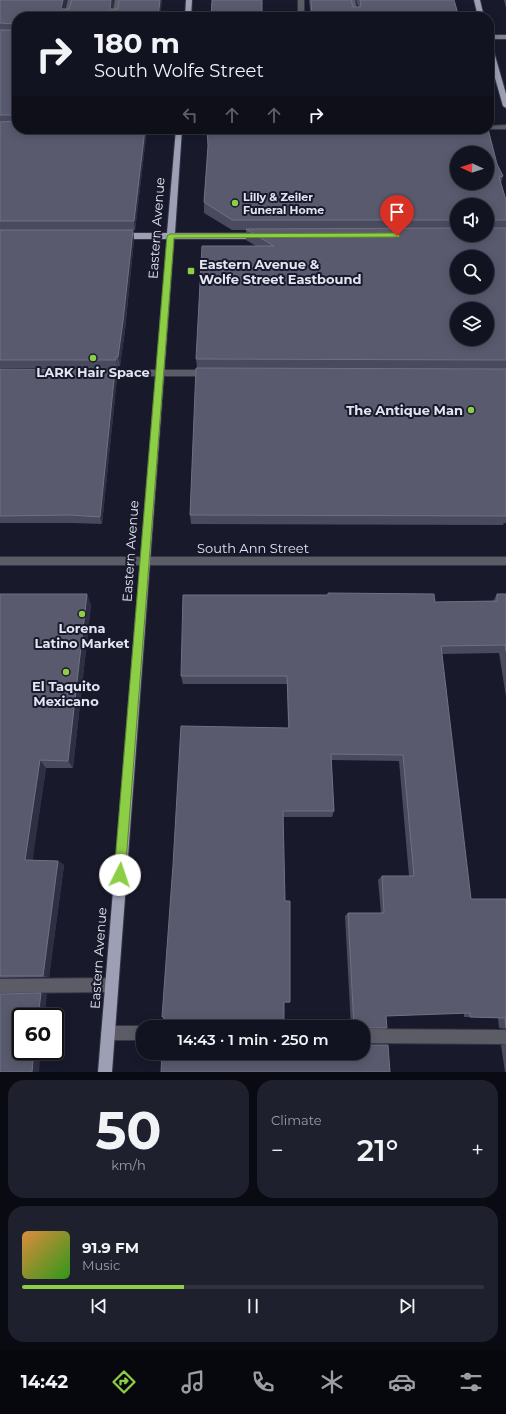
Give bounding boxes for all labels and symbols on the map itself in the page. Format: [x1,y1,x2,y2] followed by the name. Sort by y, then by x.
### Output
[450,146,494,190] north arrow
[144,176,168,279] street label: Eastern Avenue
[243,190,324,217] place label: Lilly & Zeiler Funeral Home
[380,195,414,236] pin
[230,198,240,208] marker: Lilly & Zeiler Funeral Home
[199,256,362,287] place label: Eastern Avenue & Wolfe Street Eastbound
[186,266,196,276] marker: Eastern Avenue & Wolfe Street Eastbound
[88,353,98,363] marker: LARK Hair Space
[36,364,150,380] place label: LARK Hair Space
[346,402,463,418] place label: The Antique Man
[466,405,476,415] marker: The Antique Man
[118,499,142,602] street label: Eastern Avenue
[197,540,309,556] street label: South Ann Street
[77,609,87,619] marker: Lorena Latino Market
[35,620,130,651] place label: Lorena Latino Market
[61,667,71,677] marker: El Taquito Mexicano
[32,678,100,709] place label: El Taquito Mexicano
[99,854,141,896] position arrow
[86,906,110,1009] street label: Eastern Avenue
[12,1008,64,1060] speed limit sign: 60

